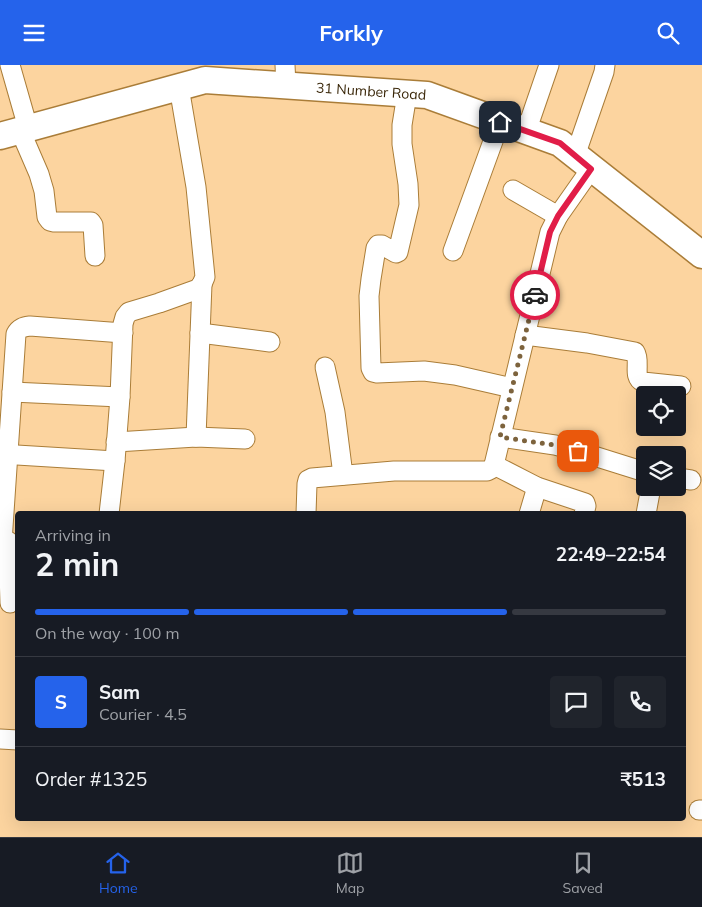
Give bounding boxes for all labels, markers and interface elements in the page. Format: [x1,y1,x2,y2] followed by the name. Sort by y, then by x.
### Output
[20,19,48,47] icon: menu
[319,19,383,47] text: Forkly
[654,19,682,47] icon: search
[315,79,427,104] street label: 31 Number Road
[479,101,521,143] pin
[486,108,514,136] icon: home
[510,270,560,320] courier
[521,281,549,309] icon: car
[636,386,686,496] map controls
[636,386,686,436] button: locate
[557,430,599,472] pin
[564,437,592,465] icon: bag
[636,446,686,496] button: layers
[35,525,111,545] text: Arriving in
[556,542,666,566] text: 22:49–22:54
[35,544,119,584] text: 2 min
[35,623,180,643] text: On the way · 100 m
[550,676,602,728] button: chat
[614,676,666,728] button: phone
[99,680,140,704] text: Sam
[55,690,67,714] text: S
[99,704,187,724] text: Courier · 4.5
[35,767,147,791] text: Order #1325
[620,767,666,791] text: ₹513
[99,849,138,897] tab: Home
[336,849,365,897] tab: Map
[563,849,603,897] tab: Saved

